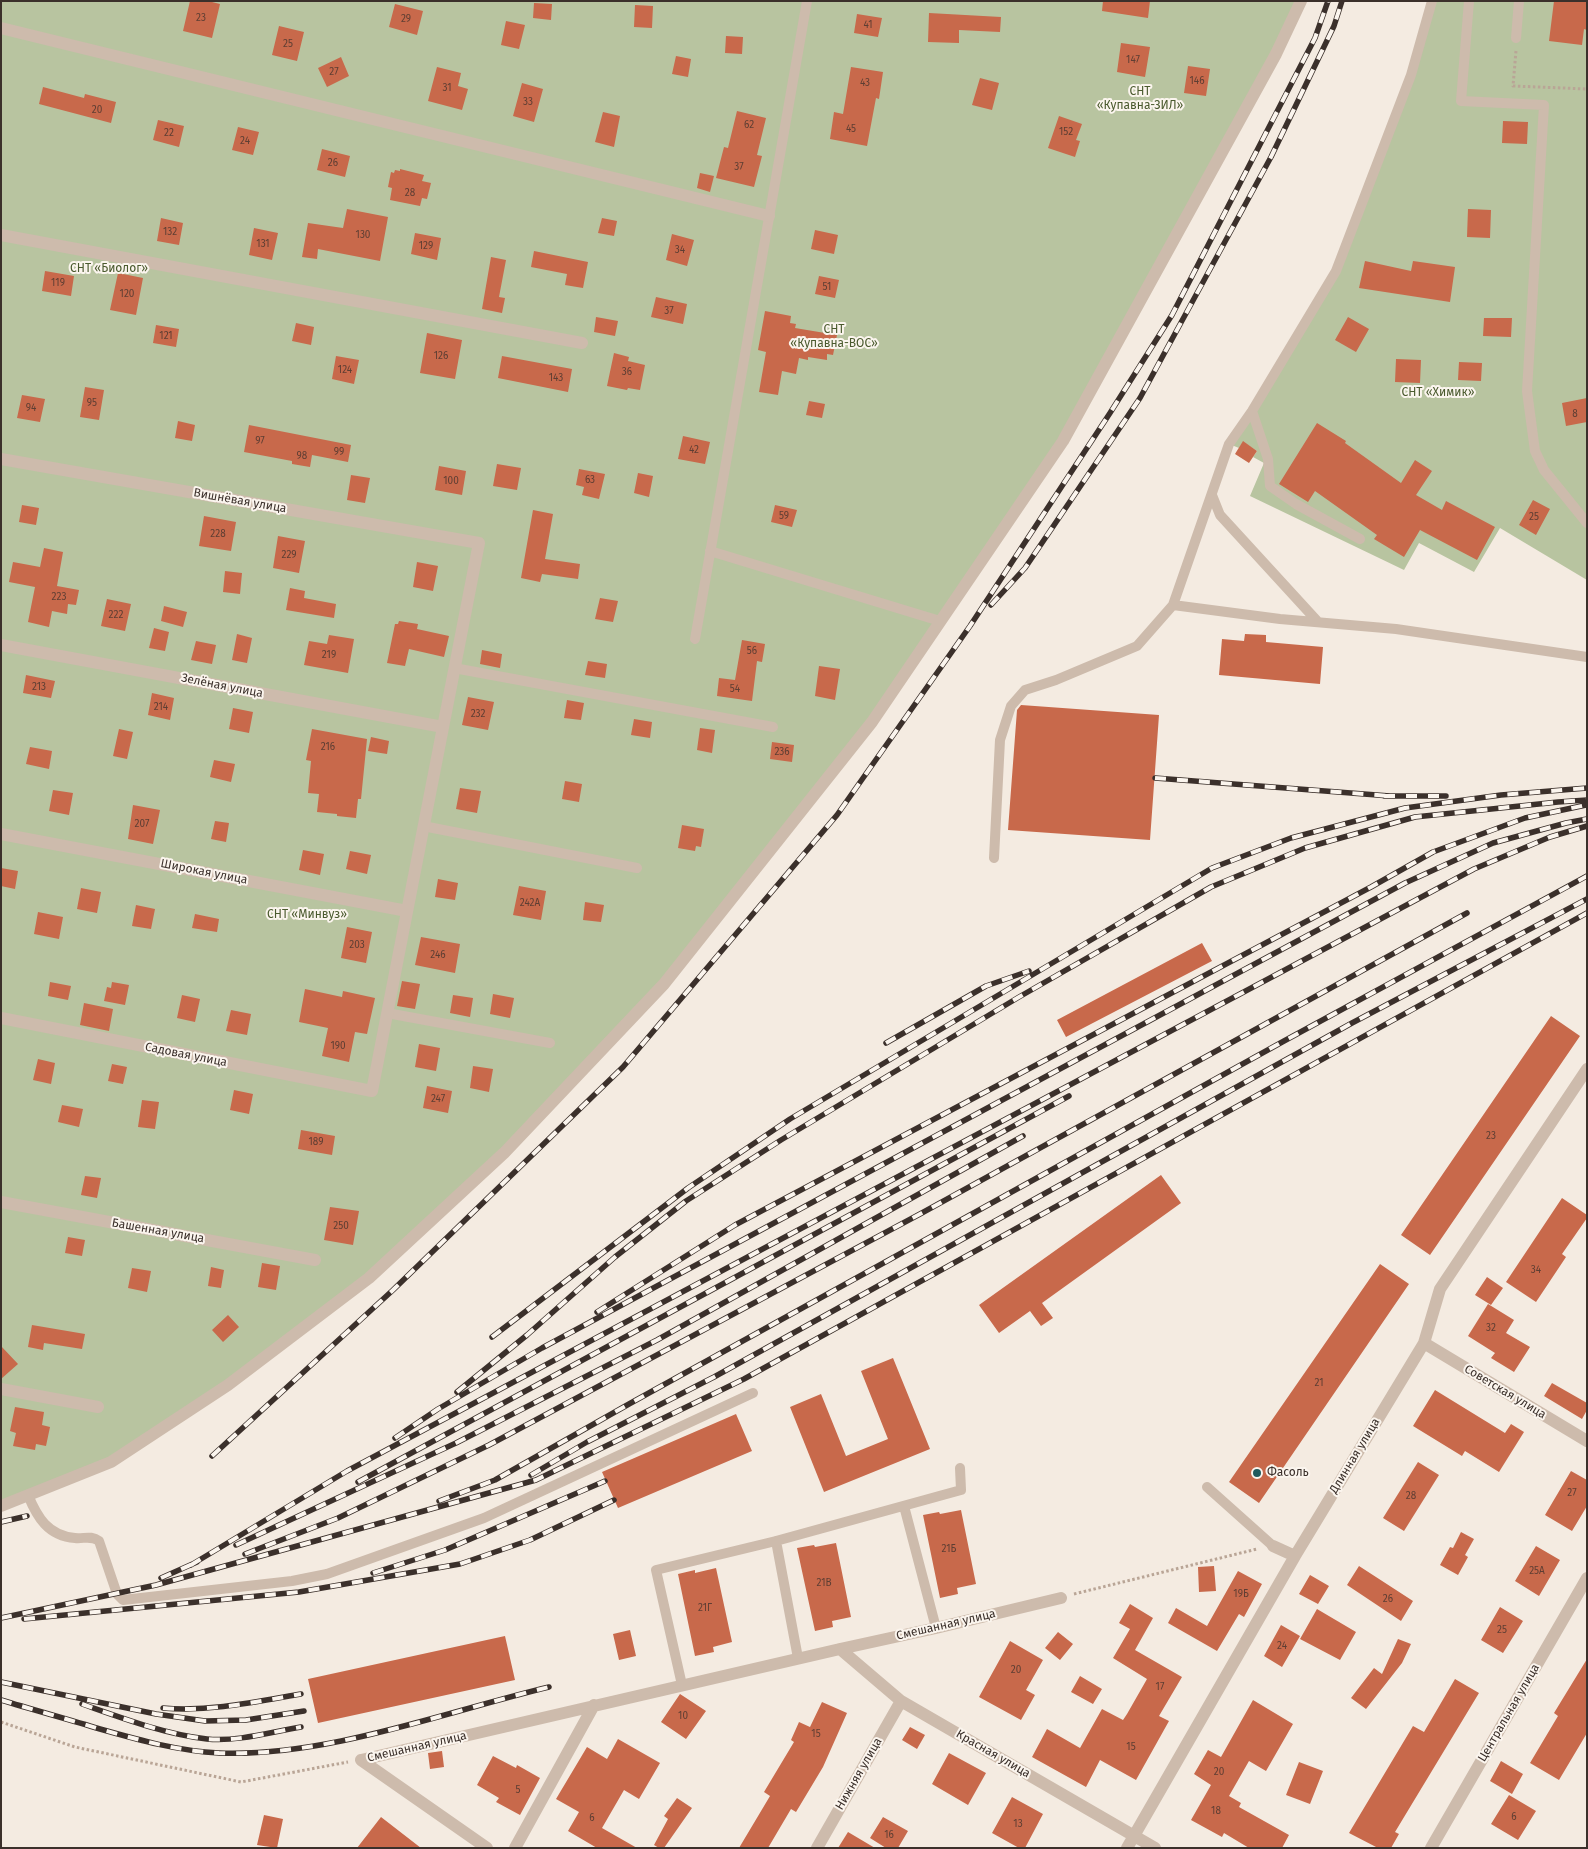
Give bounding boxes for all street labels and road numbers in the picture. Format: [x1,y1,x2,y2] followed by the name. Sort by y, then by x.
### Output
[192,486,288,516] street label: Вишнёвая улица
[180,671,264,701] street label: Зелёная улица
[159,857,249,887] street label: Широкая улица
[144,1040,228,1070] street label: Садовая улица
[111,1216,205,1246] street label: Башенная улица
[1461,1362,1549,1422] street label: Советская улица
[1327,1416,1383,1496] street label: Длинная улица
[895,1607,997,1643] street label: Смешанная улица
[1475,1662,1543,1764] street label: Центральная улица
[953,1727,1033,1781] street label: Красная улица
[366,1729,468,1765] street label: Смешанная улица
[833,1735,885,1813] street label: Нижняя улица

